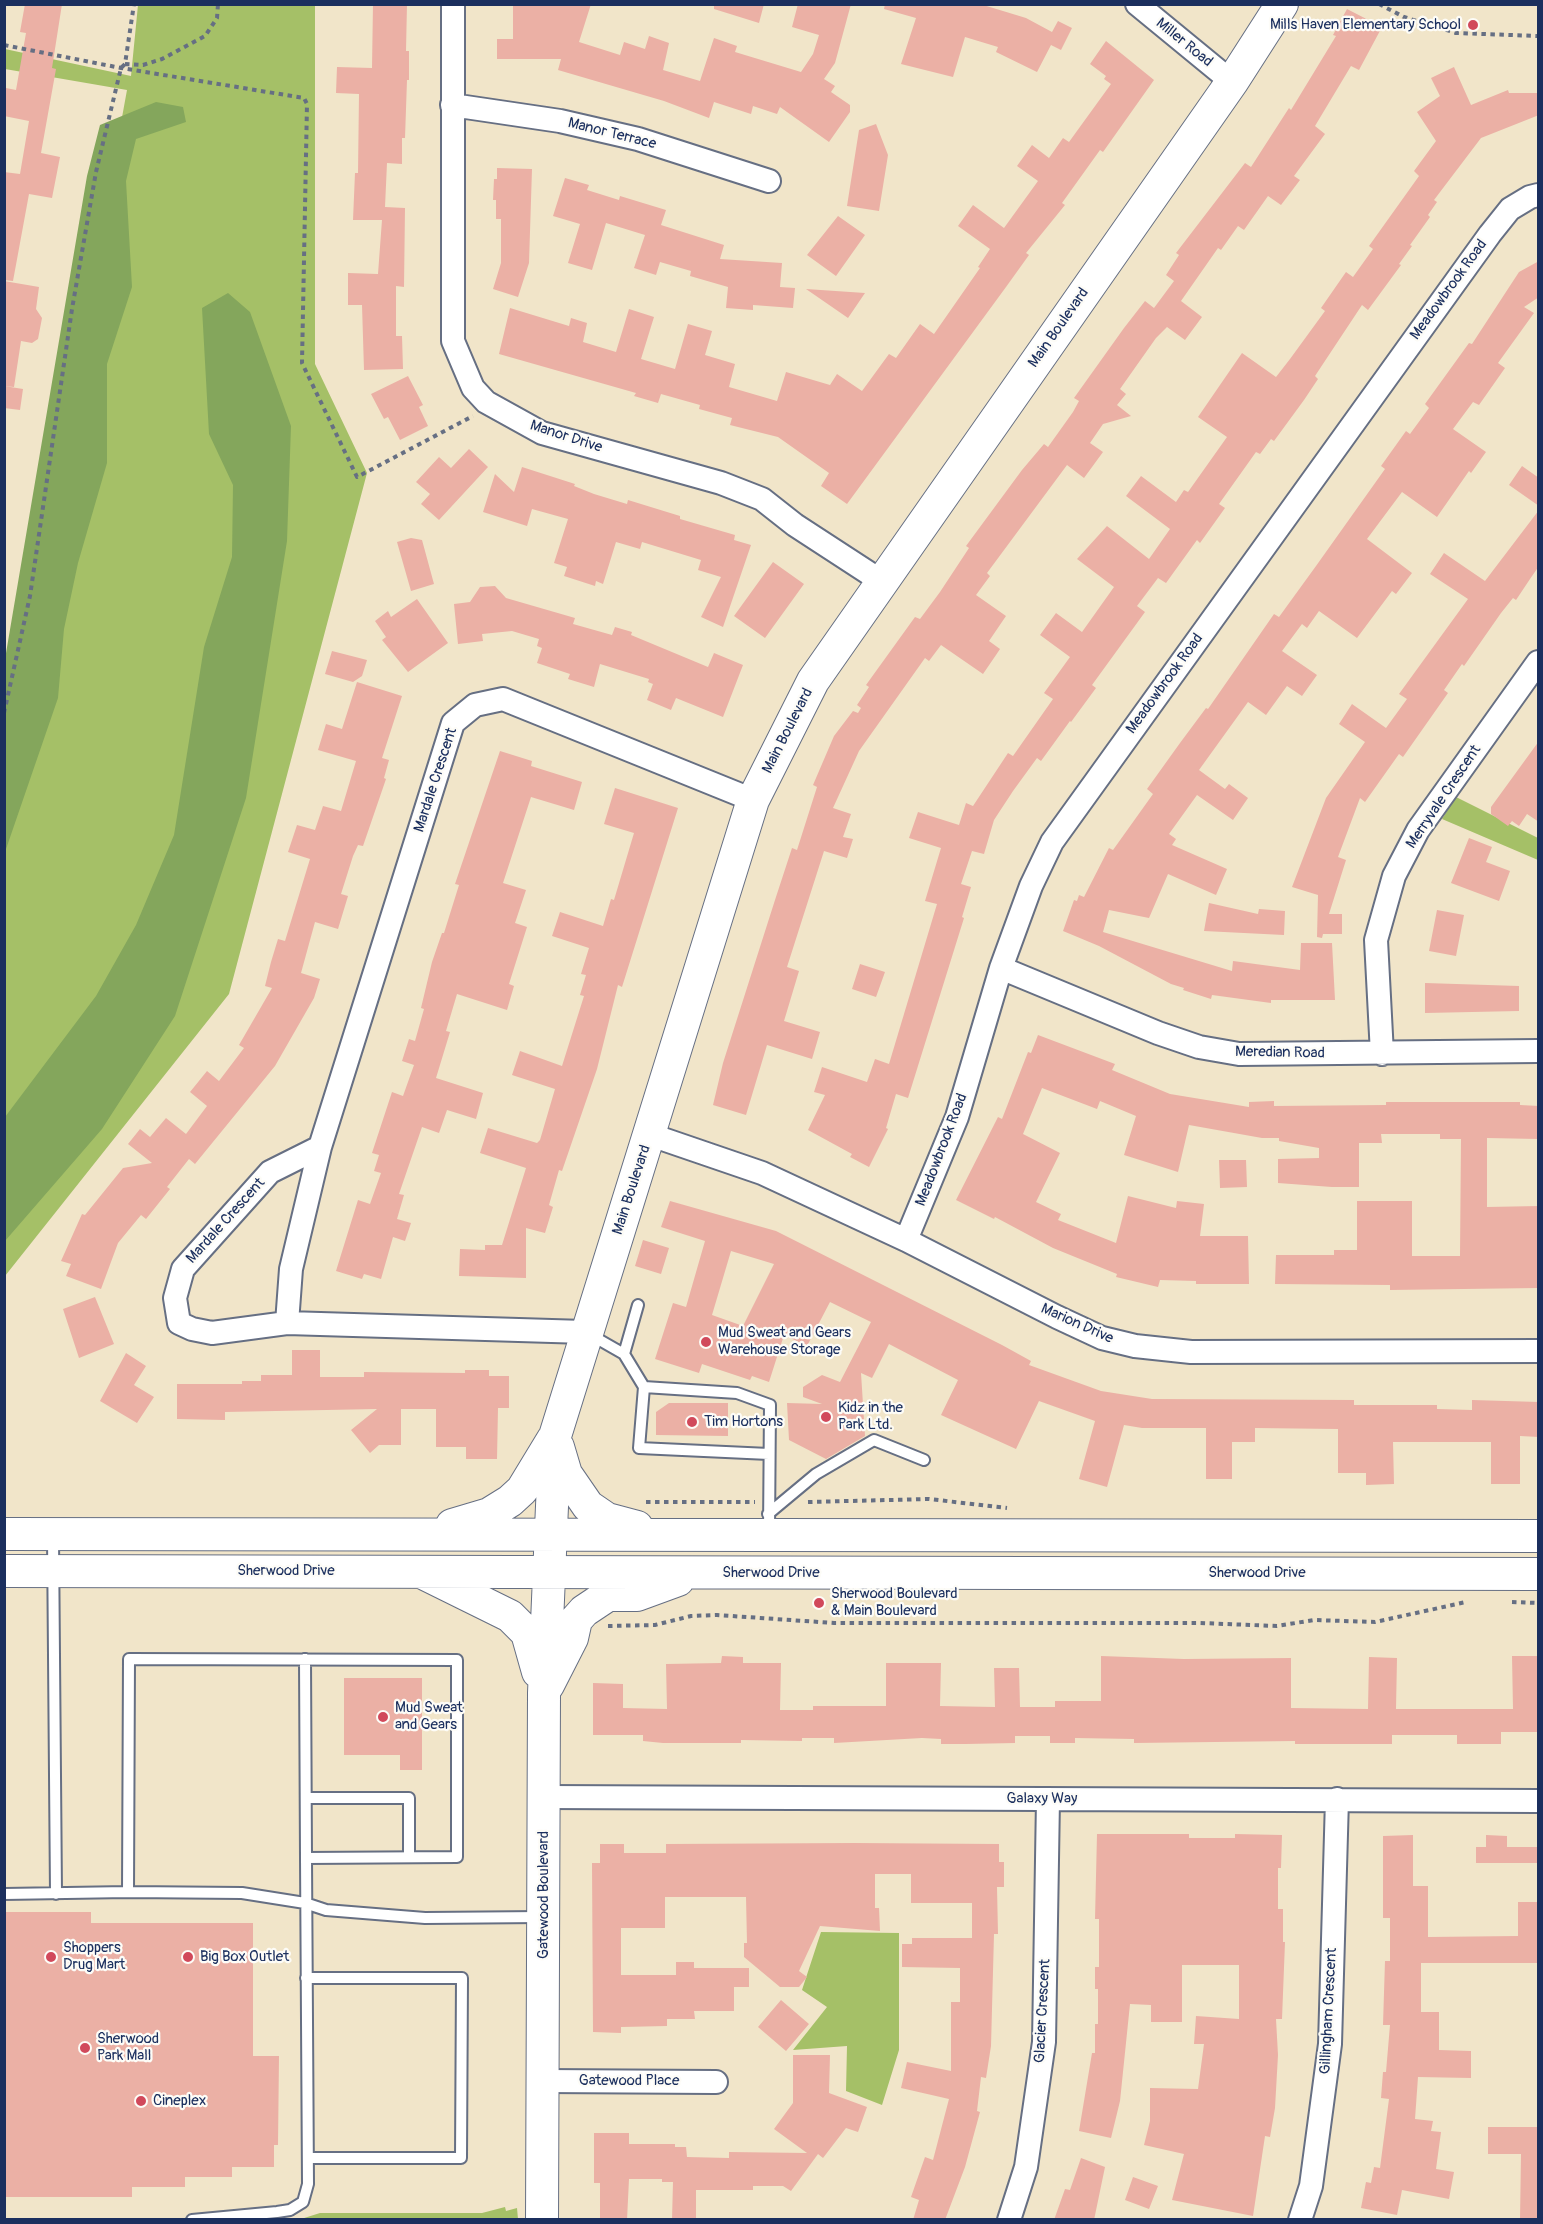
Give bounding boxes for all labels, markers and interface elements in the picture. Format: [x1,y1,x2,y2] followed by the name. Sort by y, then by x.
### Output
[1152,15,1216,71] street label: Miller Road
[1270,16,1461,34] place label: Mills Haven Elementary School
[1466,18,1480,32] marker: Mills Haven Elementary School
[566,114,658,154] street label: Manor Terrace
[1407,236,1491,344] street label: Meadowbrook Road
[1025,285,1093,371] street label: Main Boulevard
[528,417,604,457] street label: Manor Drive
[1123,630,1207,738] street label: Meadowbrook Road
[759,685,817,777] street label: Main Boulevard
[411,725,461,835] street label: Mardale Crescent
[1403,742,1485,852] street label: Merryvale Crescent
[1235,1043,1325,1063] street label: Meredian Road
[912,1091,972,1209] street label: Meadowbrook Road
[609,1143,655,1237] street label: Main Boulevard
[183,1175,269,1267] street label: Mardale Crescent
[1038,1300,1116,1348] street label: Marion Drive
[718,1324,851,1359] place label: Mud Sweat and Gears Warehouse Storage
[699,1335,713,1349] marker: Mud Sweat and Gears Warehouse Storage
[838,1399,903,1434] place label: Kidz in the Park Ltd.
[819,1410,833,1424] marker: Kidz in the Park Ltd.
[704,1413,783,1431] place label: Tim Hortons
[685,1415,699,1429] marker: Tim Hortons
[237,1562,335,1580] street label: Sherwood Drive
[722,1564,820,1582] street label: Sherwood Drive
[1208,1564,1306,1582] street label: Sherwood Drive
[831,1585,958,1620] place label: Sherwood Boulevard & Main Boulevard
[812,1596,826,1610] marker: Sherwood Boulevard & Main Boulevard
[395,1699,463,1734] place label: Mud Sweat and Gears
[376,1710,390,1724] marker: Mud Sweat and Gears
[1007,1790,1077,1808] street label: Galaxy Way
[535,1831,553,1959] street label: Gatewood Boulevard
[63,1939,125,1974] place label: Shoppers Drug Mart
[1317,1947,1341,2075] street label: Gillingham Crescent
[200,1948,289,1966] place label: Big Box Outlet
[44,1950,58,1964] marker: Shoppers Drug Mart
[181,1950,195,1964] marker: Big Box Outlet
[1031,1959,1055,2063] street label: Glacier Crescent
[97,2030,159,2065] place label: Sherwood Park Mall
[78,2041,92,2055] marker: Sherwood Park Mall
[579,2072,679,2090] street label: Gatewood Place
[153,2092,206,2110] place label: Cineplex
[134,2094,148,2108] marker: Cineplex

